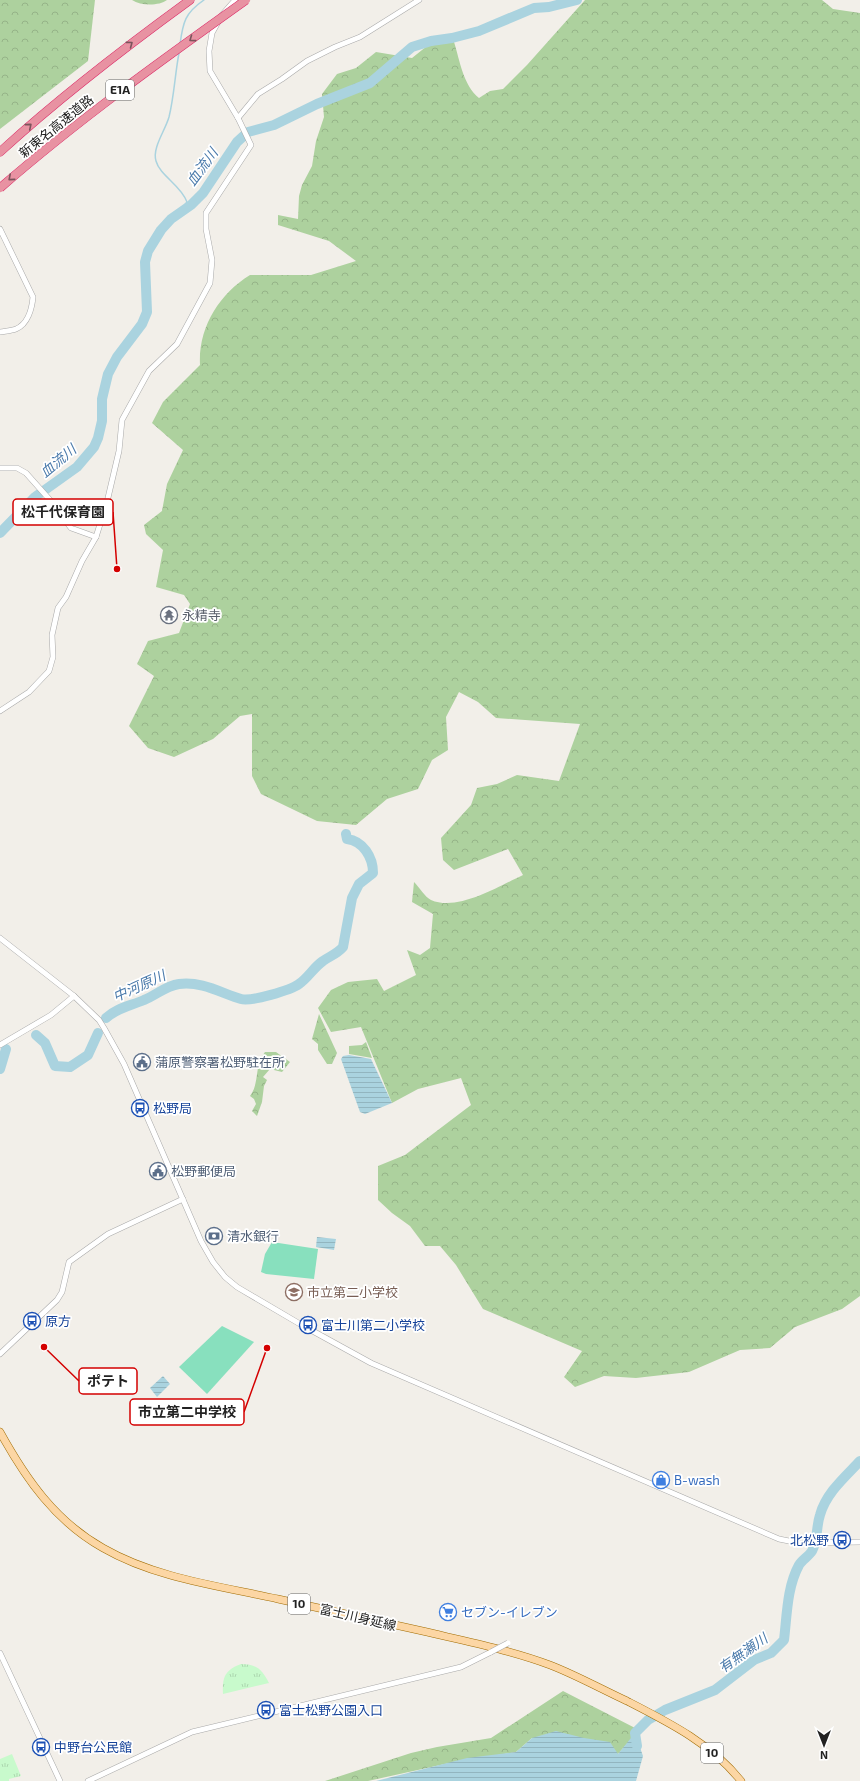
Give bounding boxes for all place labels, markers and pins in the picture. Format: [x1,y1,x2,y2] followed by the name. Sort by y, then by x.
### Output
[13,499,113,525] callout: 松千代保育園
[159,605,179,625] temple icon: 永精寺
[182,607,221,623] place label: 永精寺
[132,1052,152,1072] public building icon: 蒲原警察署松野駐在所
[155,1054,285,1070] place label: 蒲原警察署松野駐在所
[130,1098,150,1118] bus stop icon: 松野局
[153,1100,192,1116] place label: 松野局
[148,1161,168,1181] public building icon: 松野郵便局
[171,1163,236,1179] place label: 松野郵便局
[204,1226,224,1246] bank icon: 清水銀行
[227,1228,279,1244] place label: 清水銀行
[284,1282,304,1302] school or university icon: 市立第二小学校
[307,1284,398,1300] place label: 市立第二小学校
[22,1311,42,1331] bus stop icon: 原方
[45,1313,71,1329] place label: 原方
[298,1315,318,1335] bus stop icon: 富士川第二小学校
[321,1317,425,1333] place label: 富士川第二小学校
[79,1368,137,1394] callout: ポテト
[130,1399,244,1425] callout: 市立第二中学校
[651,1470,671,1490] shop icon: B-wash
[674,1472,720,1488] place label: B-wash
[832,1530,852,1550] bus stop icon: 北松野
[790,1532,829,1548] place label: 北松野
[438,1602,458,1622] supermarket icon: セブン-イレブン
[461,1604,558,1620] place label: セブン-イレブン
[256,1700,276,1720] bus stop icon: 富士松野公園入口
[279,1702,383,1718] place label: 富士松野公園入口
[31,1737,51,1757] bus stop icon: 中野台公民館
[54,1739,132,1755] place label: 中野台公民館

